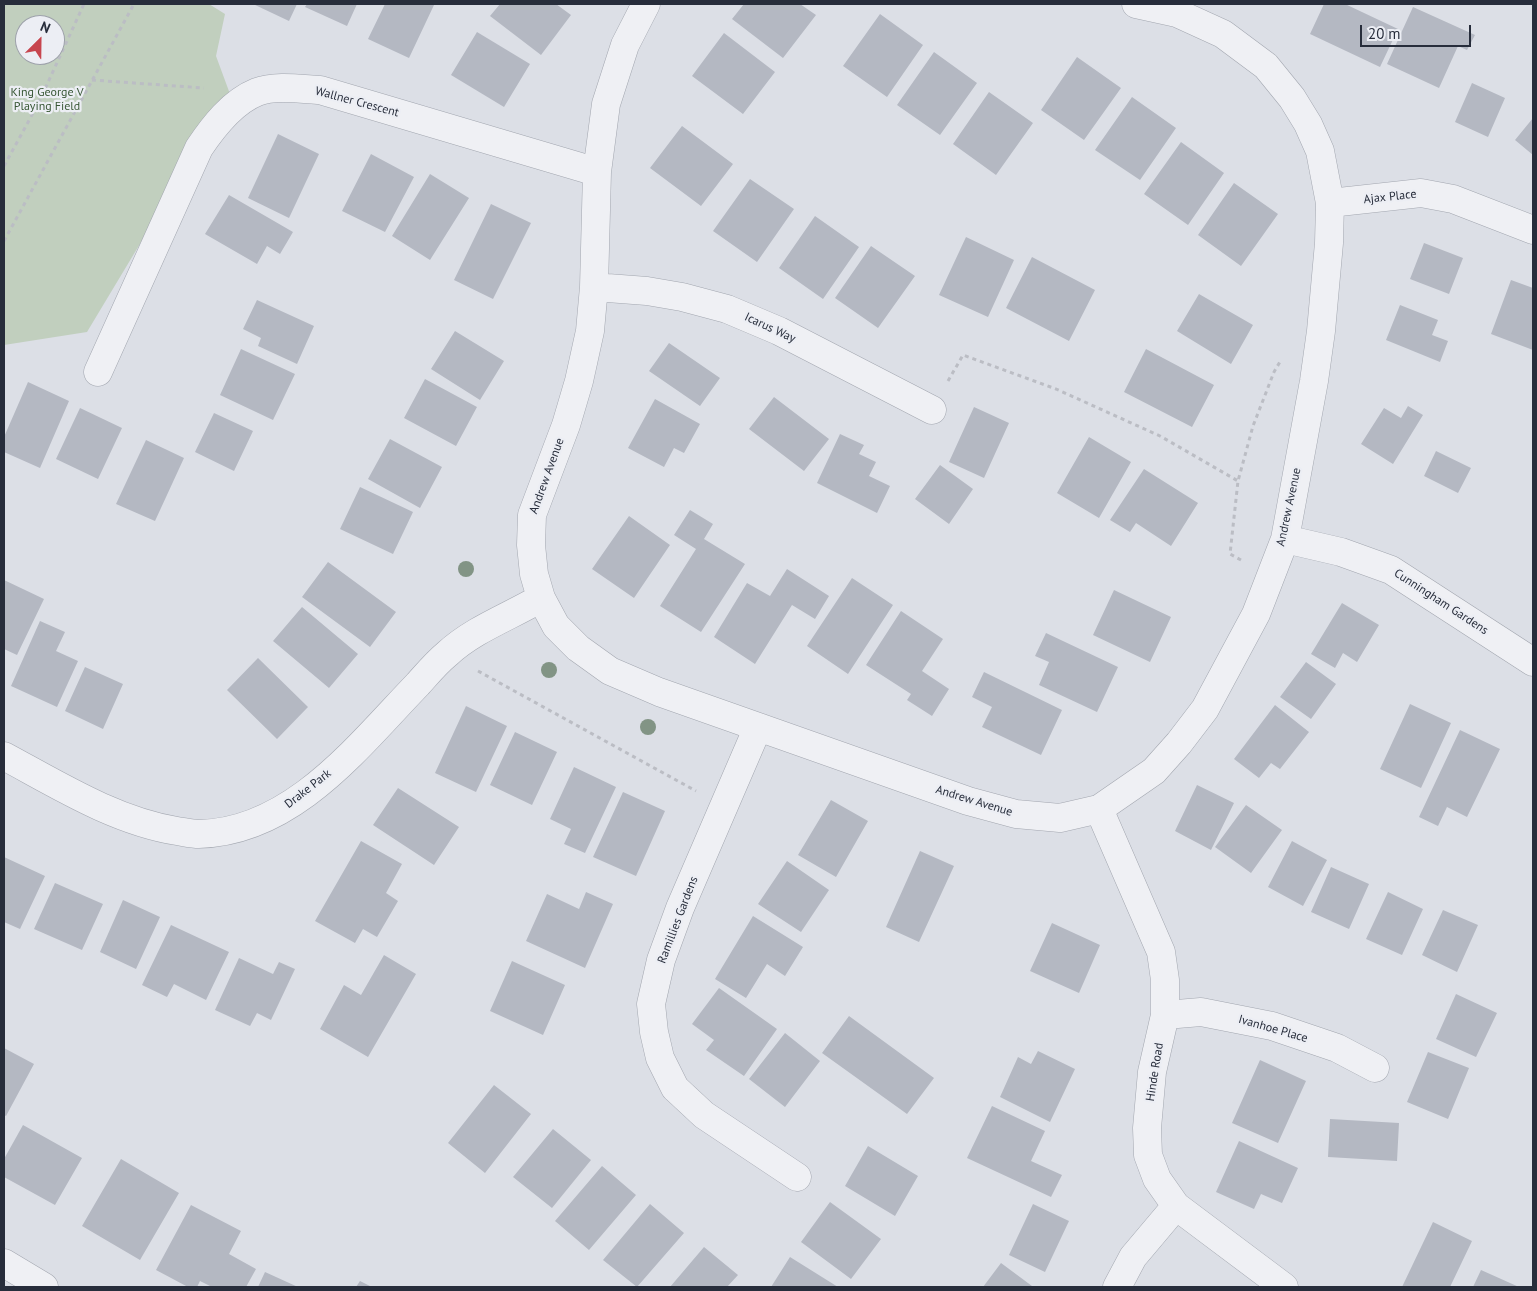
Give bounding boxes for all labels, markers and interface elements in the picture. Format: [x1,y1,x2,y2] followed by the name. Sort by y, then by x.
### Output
[15,15,65,65] north arrow
[1362,15,1473,47] scale bar
[38,17,53,37] text: N
[1368,24,1401,43] text: 20 m
[314,84,400,120] street label: Wallner Crescent
[10,86,84,114] park label: King George V Playing Field
[1363,187,1417,207] street label: Ajax Place
[742,310,798,346] street label: Icarus Way
[527,436,567,516] street label: Andrew Avenue
[1274,467,1304,547] street label: Andrew Avenue
[1391,566,1491,638] street label: Cunningham Gardens
[282,766,334,812] street label: Drake Park
[934,782,1014,820] street label: Andrew Avenue
[655,874,701,966] street label: Ramillies Gardens
[1237,1012,1309,1046] street label: Ivanhoe Place
[1143,1042,1167,1102] street label: Hinde Road

